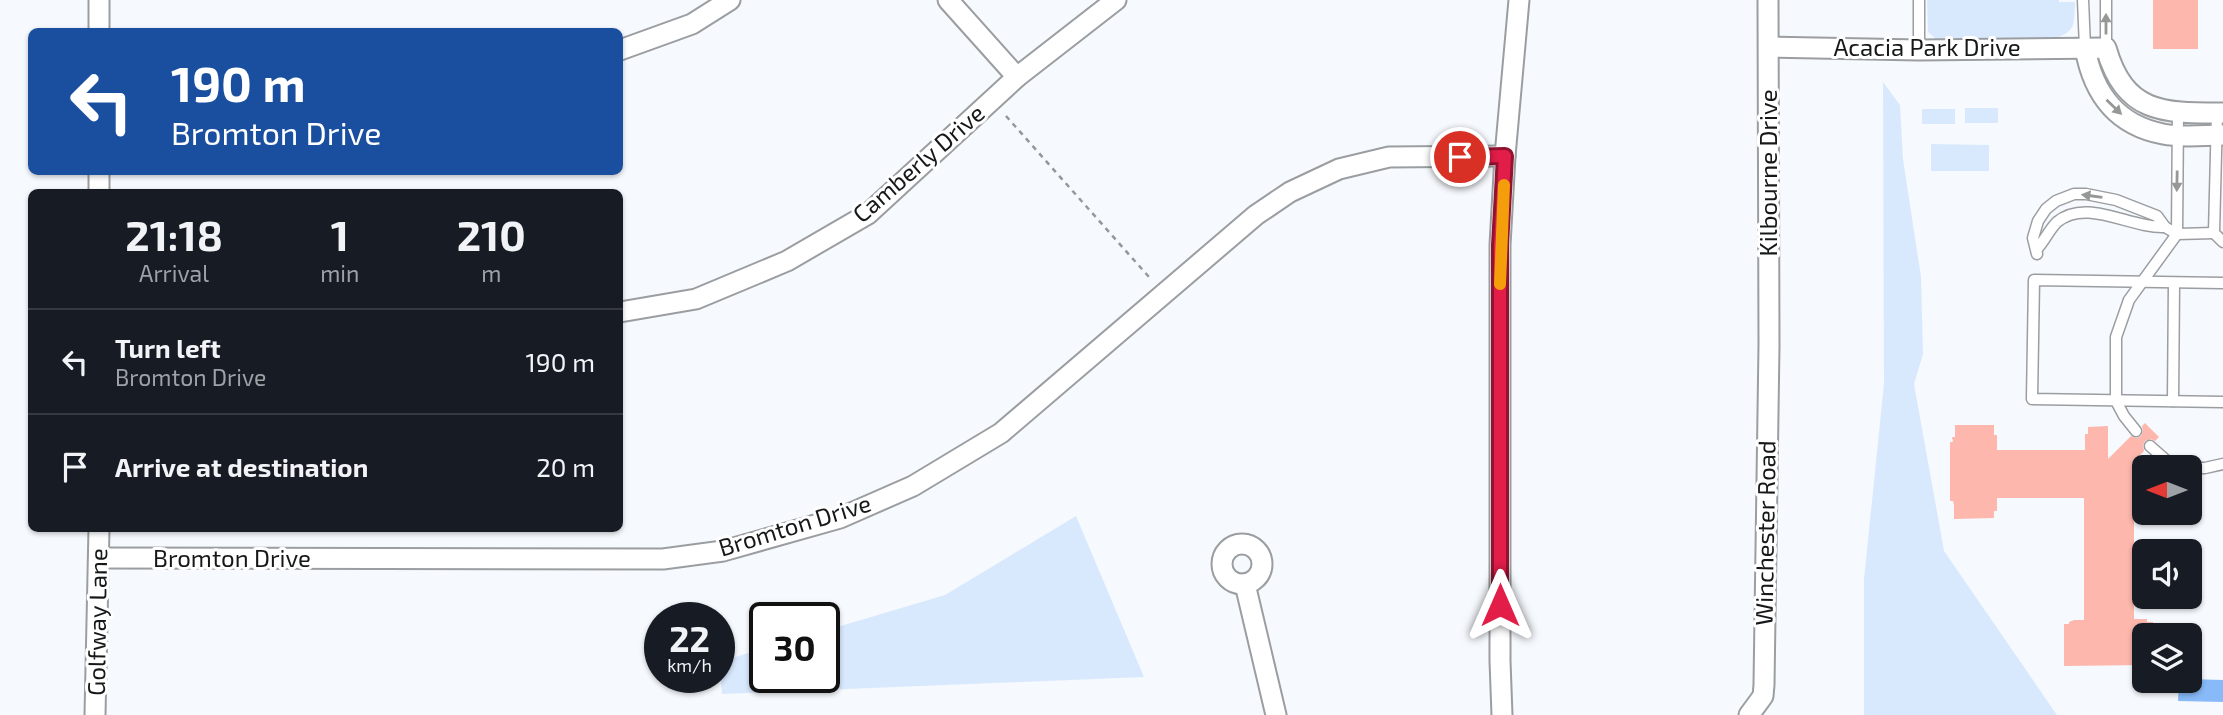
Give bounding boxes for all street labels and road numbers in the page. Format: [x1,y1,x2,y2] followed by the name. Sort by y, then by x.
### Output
[1833,32,2021,61] street label: Acacia Park Drive
[1753,89,1782,257] street label: Kilbourne Drive
[846,98,990,228] street label: Camberly Drive
[1748,440,1781,626] street label: Winchester Road
[715,488,874,562] street label: Bromton Drive
[153,543,311,572] street label: Bromton Drive
[81,548,112,696] street label: Golfway Lane

